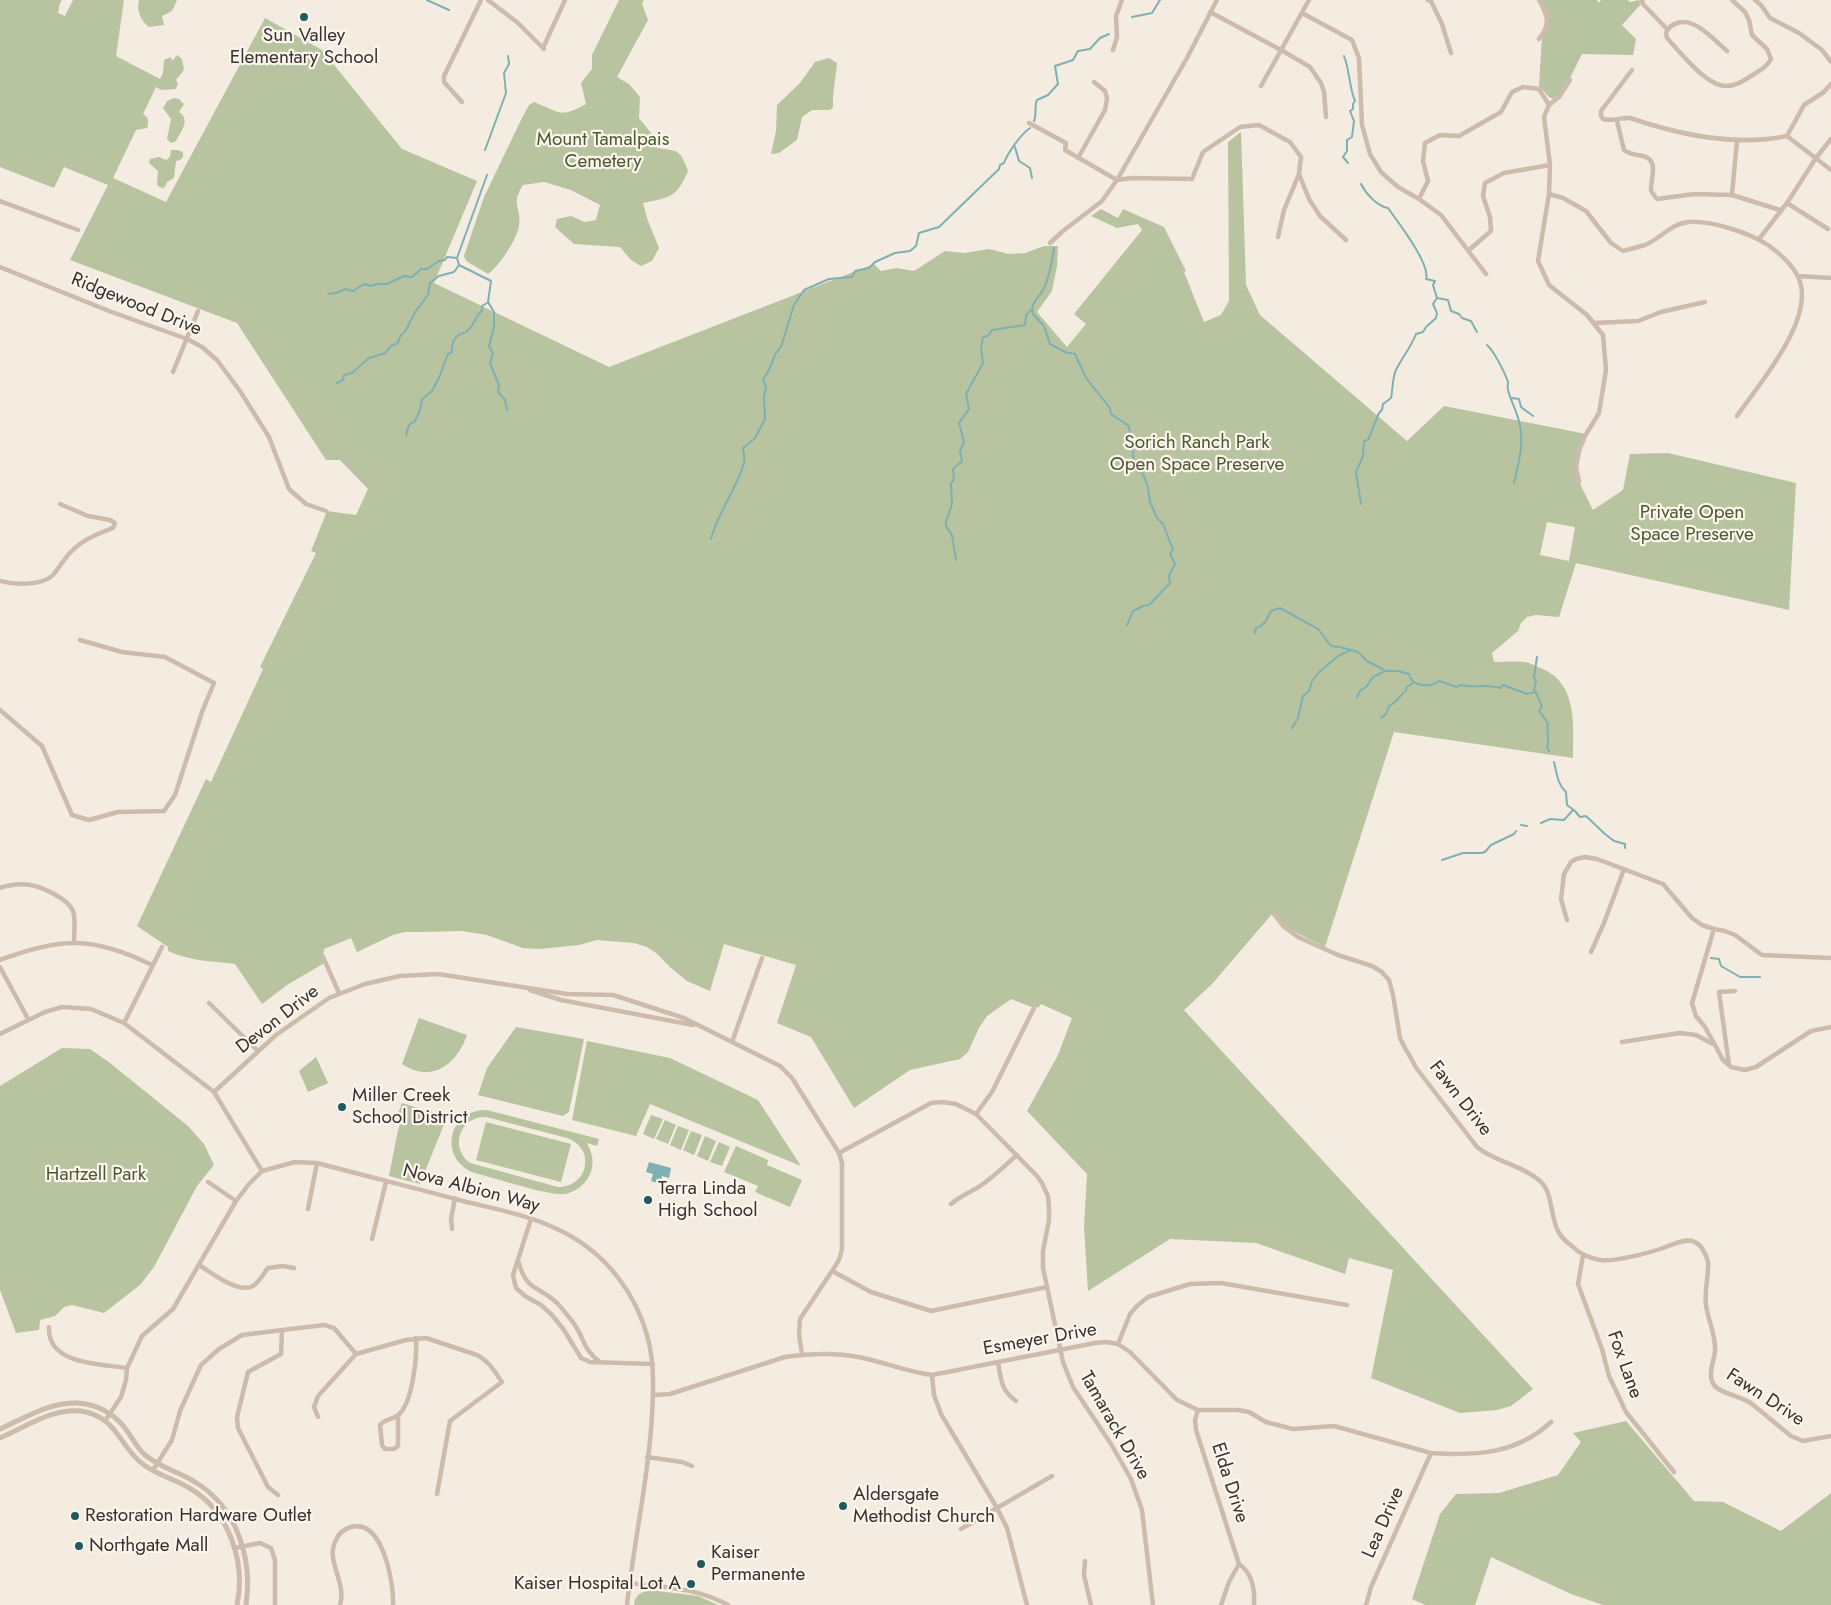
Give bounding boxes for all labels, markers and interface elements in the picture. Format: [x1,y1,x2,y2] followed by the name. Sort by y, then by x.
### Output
[298,11,310,23] marker: Sun Valley Elementary School
[230,25,378,69] place label: Sun Valley Elementary School
[537,129,669,173] park label: Mount Tamalpais Cemetery
[67,268,205,342] street label: Ridgewood Drive
[1110,432,1284,476] park label: Sorich Ranch Park Open Space Preserve
[1630,502,1754,546] park label: Private Open Space Preserve
[232,981,324,1059] street label: Devon Drive
[1424,1057,1496,1141] street label: Fawn Drive
[352,1085,467,1129] place label: Miller Creek School District
[336,1101,348,1113] marker: Miller Creek School District
[400,1160,542,1218] street label: Nova Albion Way
[46,1164,146,1186] park label: Hartzell Park
[658,1178,758,1222] place label: Terra Linda High School
[642,1194,654,1206] marker: Terra Linda High School
[982,1319,1098,1361] street label: Esmeyer Drive
[1601,1328,1647,1402] street label: Fox Lane
[1722,1364,1808,1432] street label: Fawn Drive
[1074,1368,1154,1484] street label: Tamarack Drive
[1205,1440,1253,1526] street label: Elda Drive
[853,1484,995,1528] place label: Aldersgate Methodist Church
[1358,1484,1410,1562] street label: Lea Drive
[837,1500,849,1512] marker: Aldersgate Methodist Church
[85,1505,311,1527] place label: Restoration Hardware Outlet
[69,1510,81,1522] marker: Restoration Hardware Outlet
[89,1535,208,1557] place label: Northgate Mall
[73,1540,85,1552] marker: Northgate Mall
[711,1542,805,1586] place label: Kaiser Permanente
[695,1558,707,1570] marker: Kaiser Permanente
[514,1573,681,1595] place label: Kaiser Hospital Lot A
[685,1578,697,1590] marker: Kaiser Hospital Lot A

